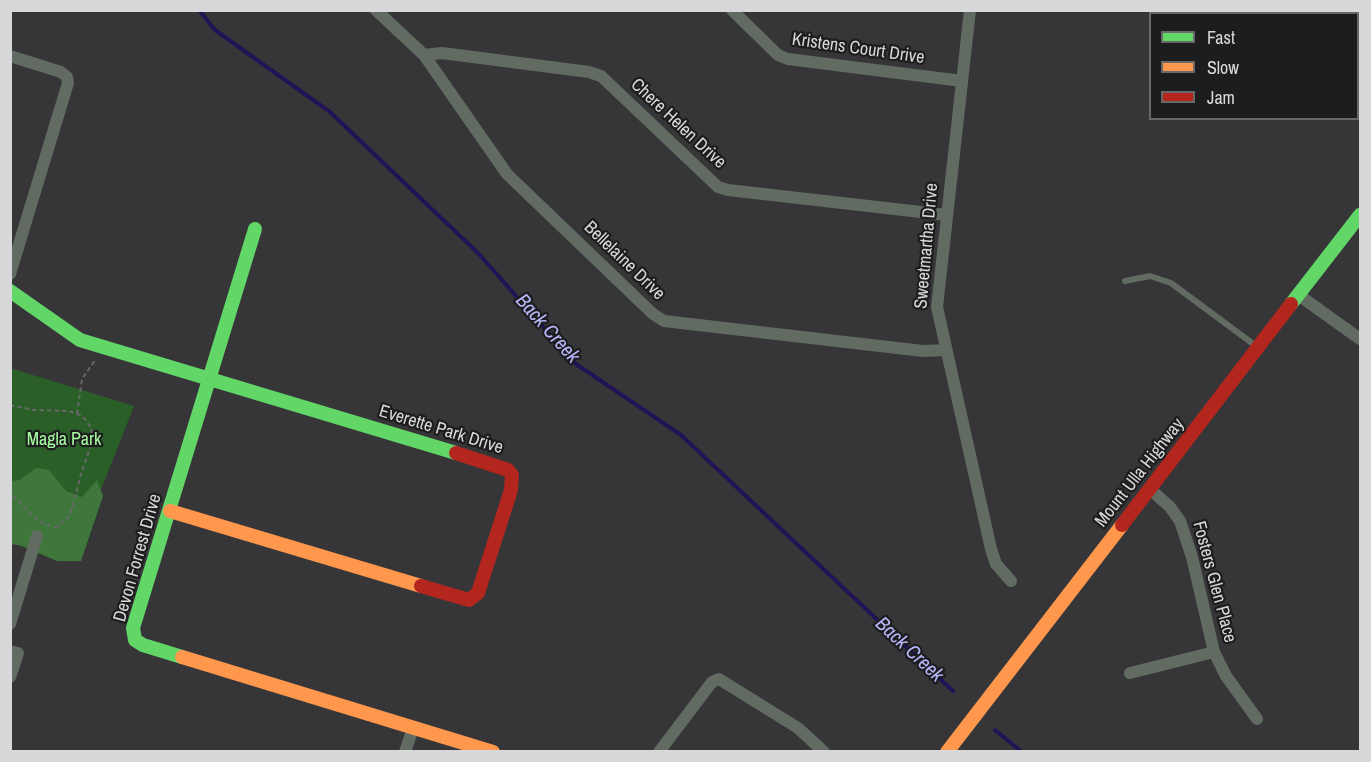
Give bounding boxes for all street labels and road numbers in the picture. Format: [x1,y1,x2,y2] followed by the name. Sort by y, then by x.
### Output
[790,29,926,69] street label: Kristens Court Drive
[626,74,730,174] street label: Chere Helen Drive
[911,182,943,310] street label: Sweetmartha Drive
[579,217,669,305] street label: Bellelaine Drive
[376,401,506,459] street label: Everette Park Drive
[1091,414,1189,532] street label: Mount Ulla Highway
[109,492,167,624] street label: Devon Forrest Drive
[1187,519,1241,645] street label: Fosters Glen Place

